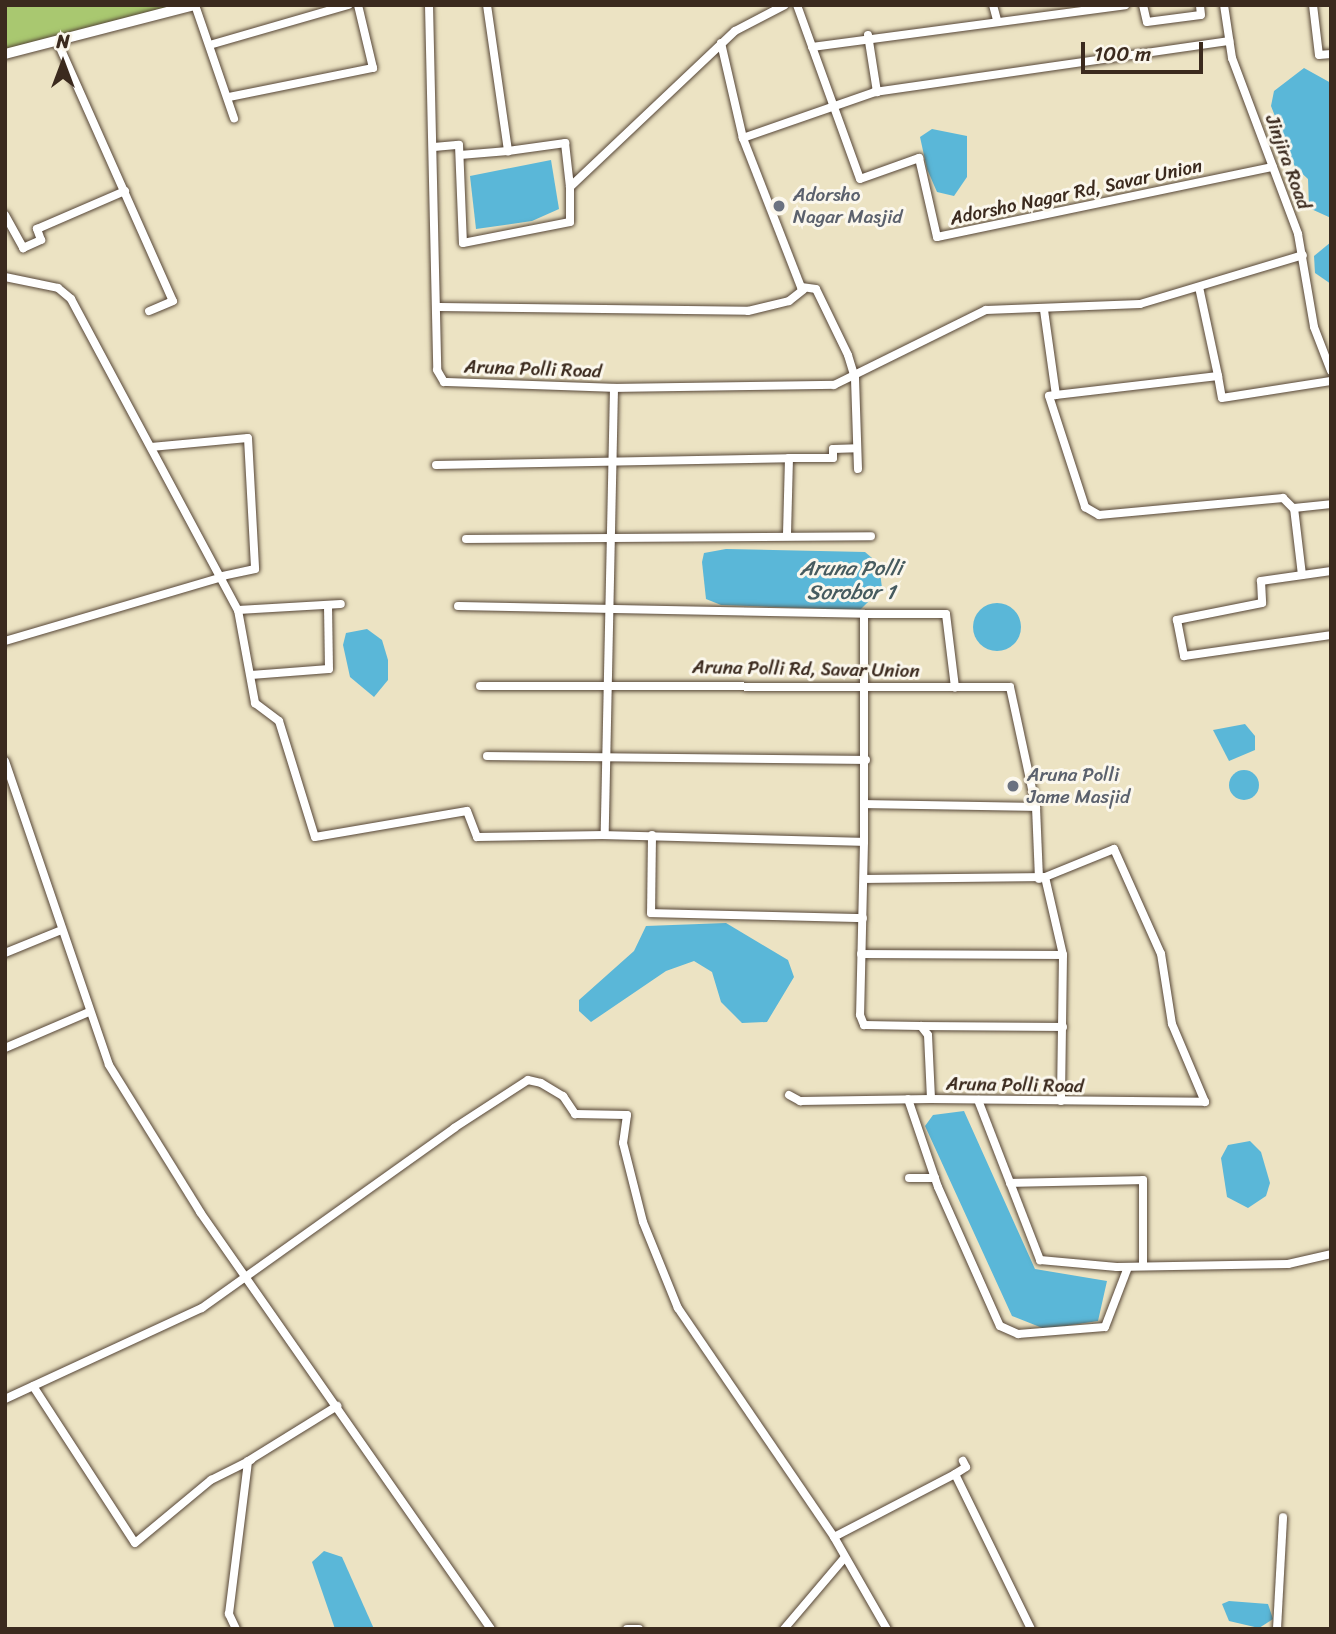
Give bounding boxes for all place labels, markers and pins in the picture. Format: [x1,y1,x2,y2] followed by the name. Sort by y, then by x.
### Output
[793,184,903,228] place label: Adorsho Nagar Masjid
[771,198,787,214] marker: Adorsho Nagar Masjid
[1027,764,1130,808] place label: Aruna Polli Jame Masjid
[1005,778,1021,794] marker: Aruna Polli Jame Masjid

